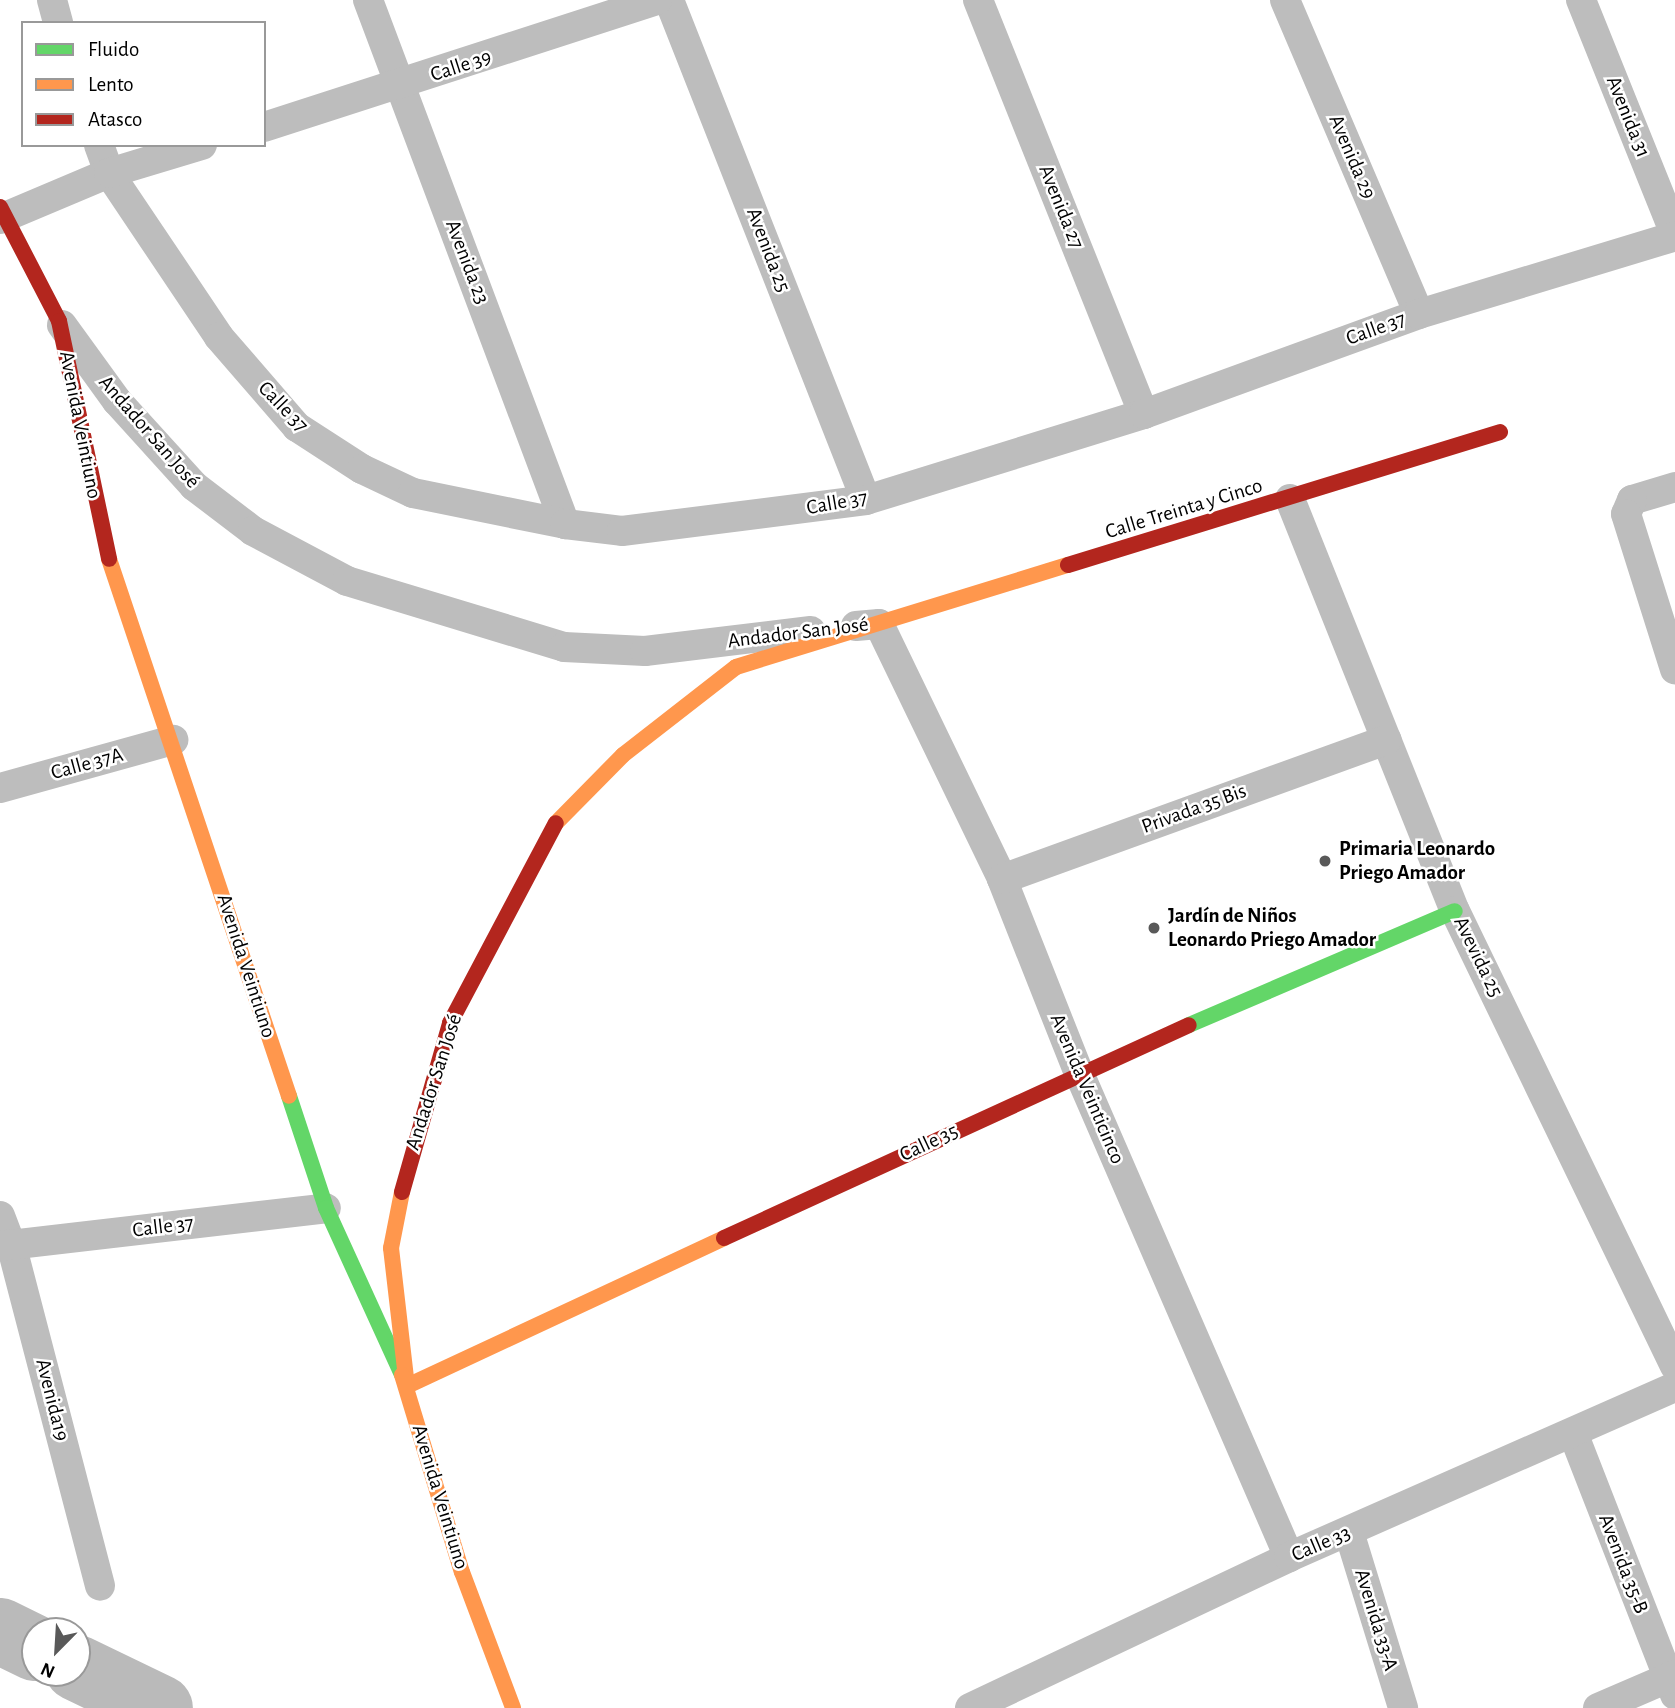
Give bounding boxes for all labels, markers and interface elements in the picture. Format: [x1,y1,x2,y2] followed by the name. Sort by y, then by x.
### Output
[21,21,266,147] legend
[88,39,139,60] text: Fluido
[427,44,495,88] street label: Calle 39
[1600,72,1656,162] street label: Avenida 31
[88,74,134,95] text: Lento
[88,109,142,130] text: Atasco
[1323,111,1381,203] street label: Avenida 29
[1033,161,1089,253] street label: Avenida 27
[740,204,796,296] street label: Avenida 25
[439,216,495,308] street label: Avenida 23
[1343,307,1409,351] street label: Calle 37
[53,349,107,501] street label: Avenida Veintiuno
[93,370,205,494] street label: Andador San José
[253,376,313,438] street label: Calle 37
[1102,473,1266,545] street label: Calle Treinta y Cinco
[805,485,869,521] street label: Calle 37
[726,612,870,654] street label: Andador San José
[48,742,126,786] street label: Calle 37A
[1138,778,1250,840] street label: Privada 35 Bis
[1339,836,1495,886] place label: Primaria Leonardo Priego Amador
[1317,853,1333,869] marker: Primaria Leonardo Priego Amador
[211,891,281,1041] street label: Avenida Veintiuno
[1168,903,1376,953] place label: Jardín de Niños Leonardo Priego Amador
[1448,913,1508,1001] street label: Avevida 25
[1146,920,1162,936] marker: Jardín de Niños Leonardo Priego Amador
[1044,1010,1130,1168] street label: Avenida Veinticinco
[400,1011,468,1153] street label: Andador San José
[896,1119,962,1167] street label: Calle 35
[131,1211,195,1243] street label: Calle 37
[30,1356,74,1444] street label: Avenida19
[406,1422,474,1572] street label: Avenida Veintiuno
[1593,1511,1653,1617] street label: Avenida 35-B
[1288,1520,1354,1568] street label: Calle 33
[1349,1566,1403,1674] street label: Avenida 33-A
[21,1617,91,1687] north arrow
[38,1658,58,1681] text: N

